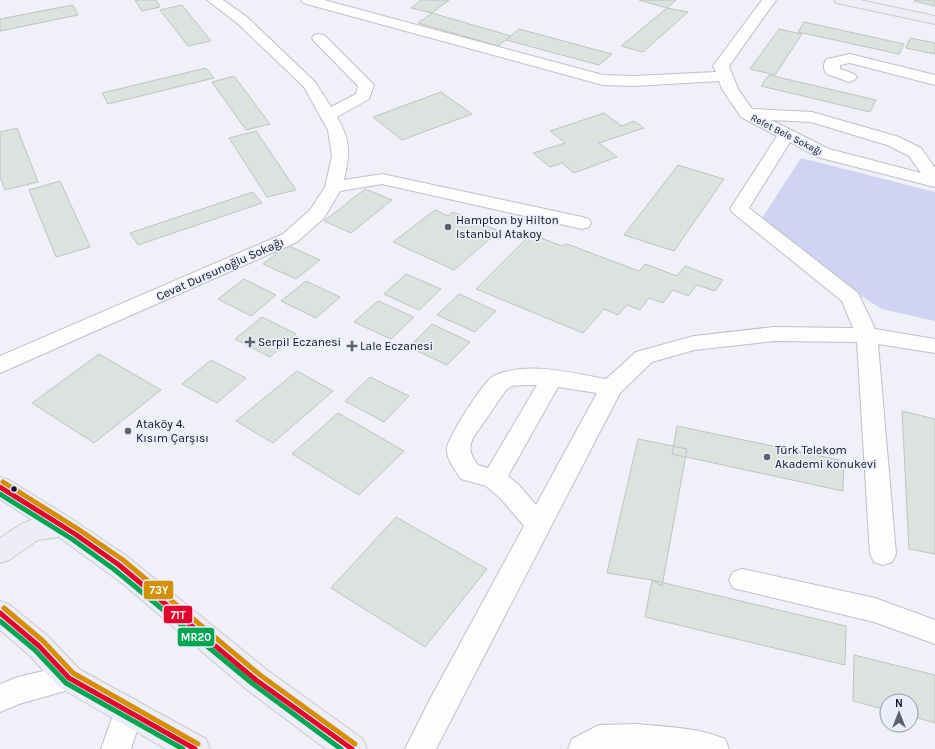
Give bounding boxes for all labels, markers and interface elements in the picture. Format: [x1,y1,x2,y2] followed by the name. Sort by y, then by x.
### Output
[749,112,824,158] street label: Refet Bele Sokağı
[456,213,559,241] place label: Hampton by Hilton Istanbul Atakoy
[443,222,453,232] marker: Hampton by Hilton Istanbul Atakoy
[154,234,286,304] street label: Cevat Dursunoğlu Sokağı
[258,335,341,349] place label: Serpil Eczanesi
[245,337,255,347] marker: Serpil Eczanesi
[360,339,433,353] place label: Lale Eczanesi
[347,341,357,351] marker: Lale Eczanesi
[136,417,209,445] place label: Ataköy 4. Kısım Çarşısı
[123,426,133,436] marker: Ataköy 4. Kısım Çarşısı
[775,443,877,471] place label: Türk Telekom Akademi konukevi
[762,452,772,462] marker: Türk Telekom Akademi konukevi
[9,484,19,494] unlabelled marker
[143,580,174,600] line badge: 73Y
[150,584,169,597] text: 73Y
[163,605,193,624] line badge: 71T
[170,609,186,622] text: 71T
[177,627,215,647] line badge: MR20
[181,631,211,644] text: MR20
[879,693,919,733] north arrow
[895,697,903,710] text: N

